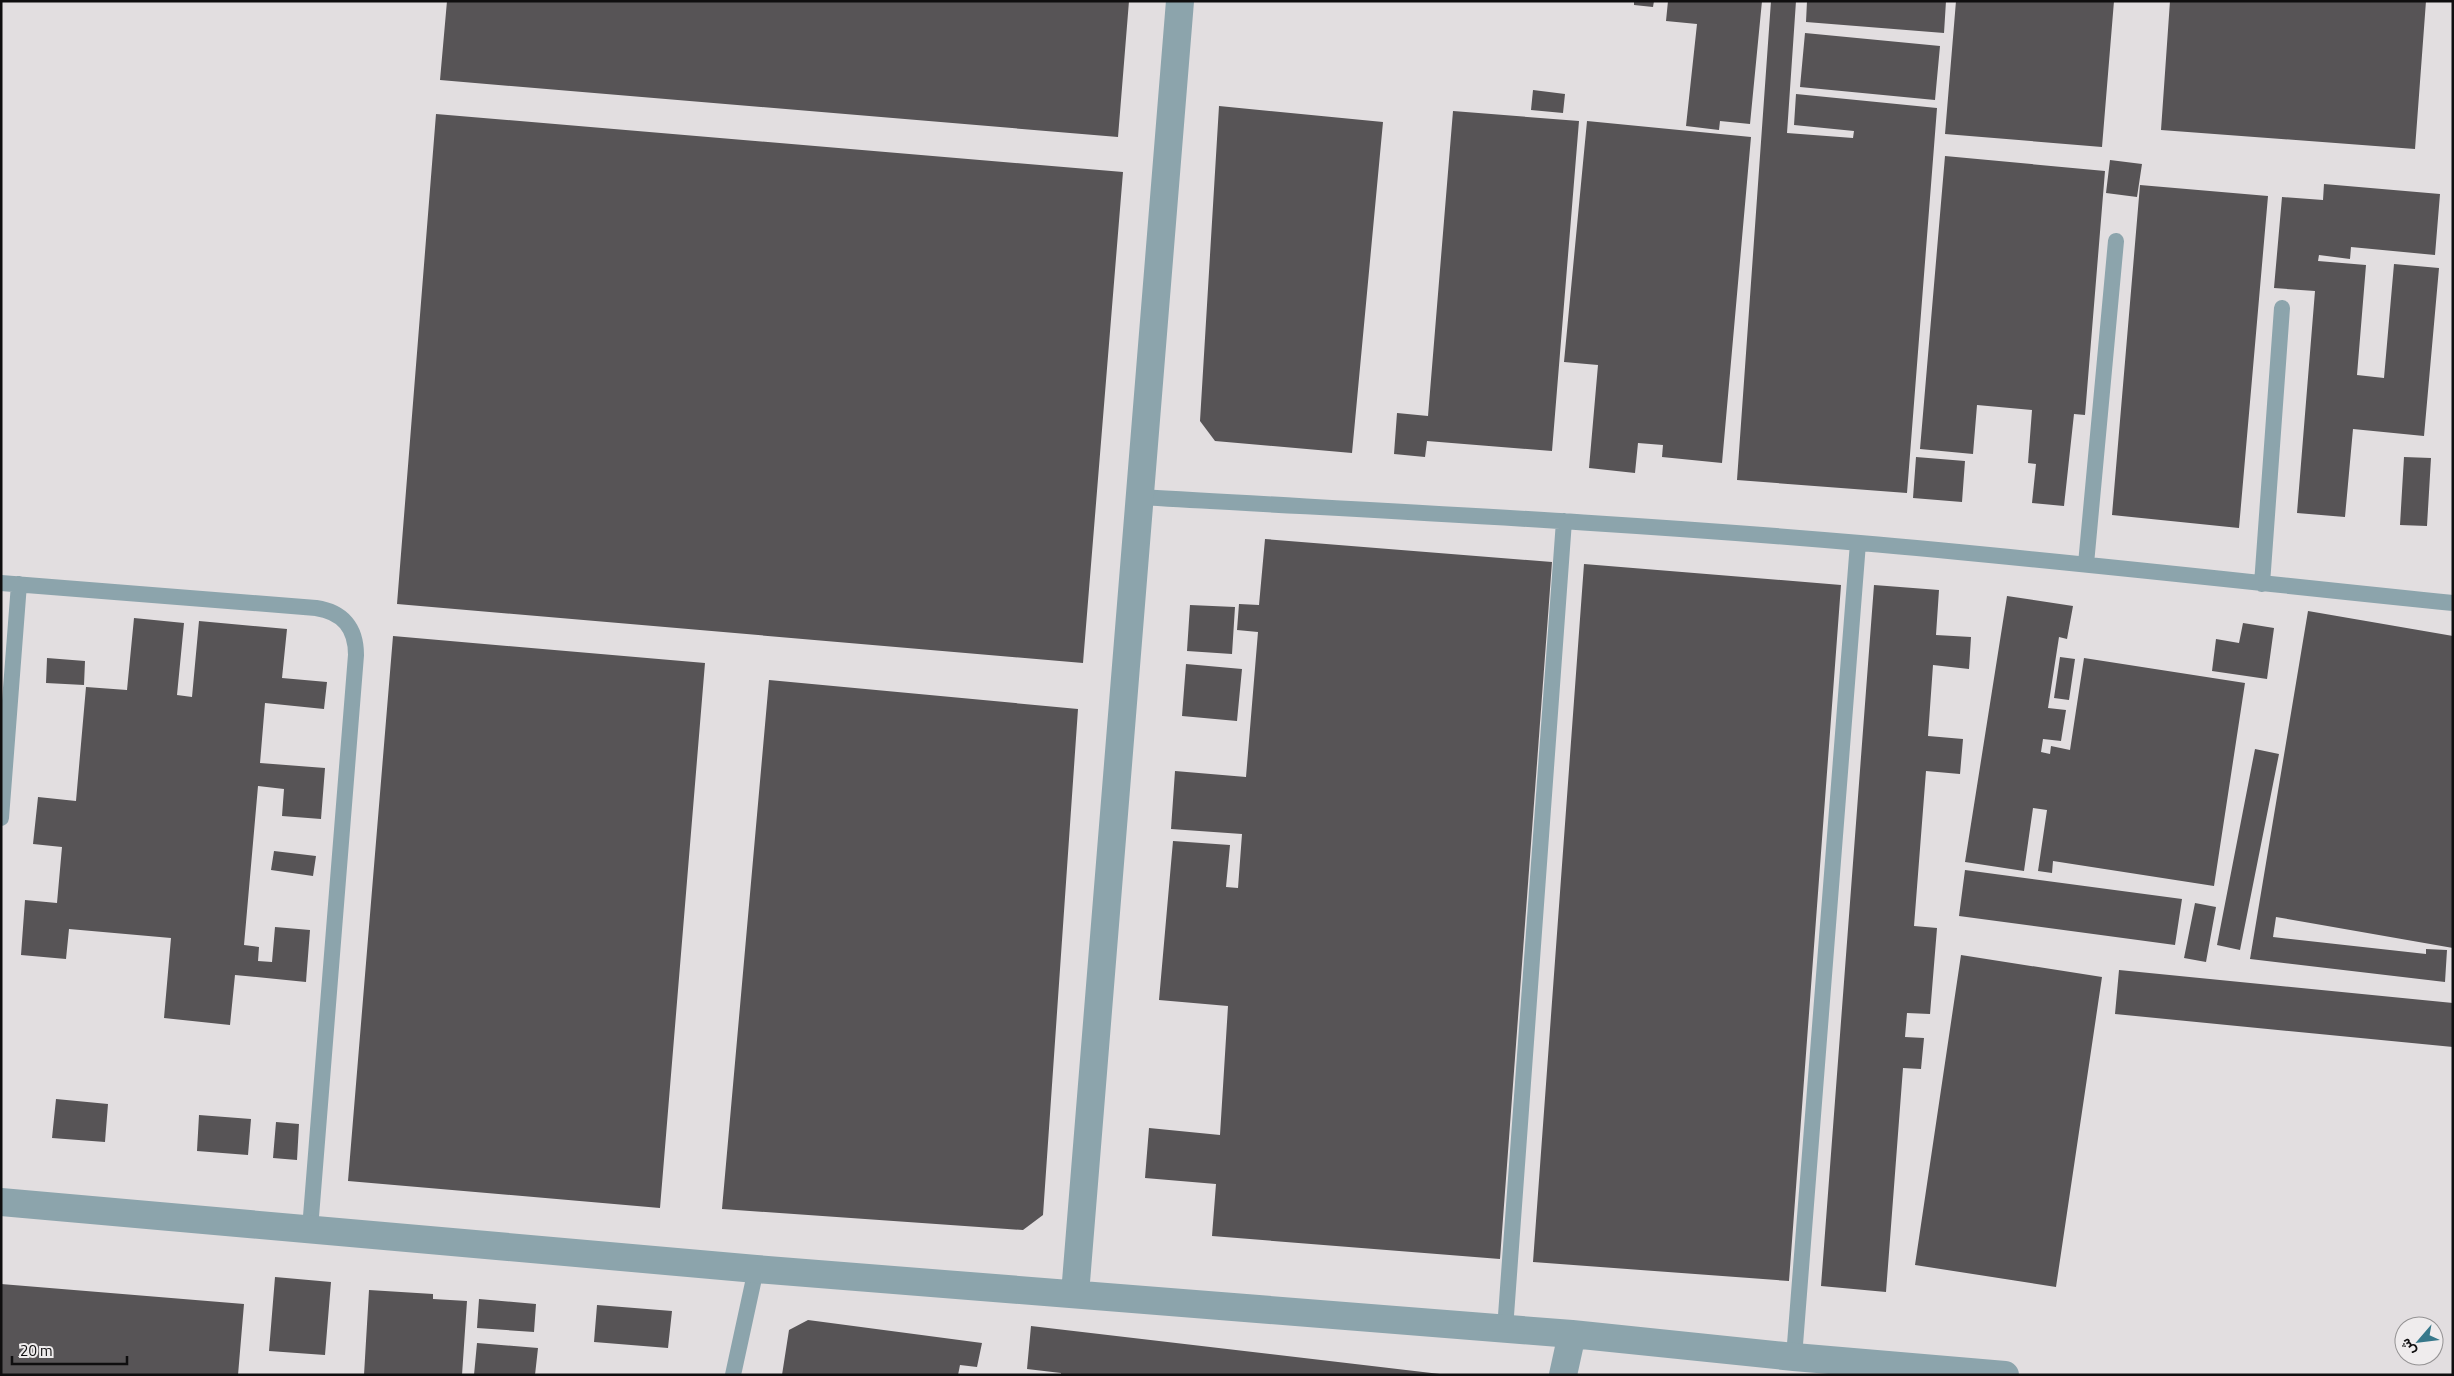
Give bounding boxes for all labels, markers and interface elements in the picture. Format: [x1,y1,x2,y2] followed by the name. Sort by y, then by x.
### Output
[2394,1316,2444,1366] north arrow
[12,1334,128,1366] scale bar
[2394,1335,2420,1360] text: ش
[20,1339,53,1362] text: 20 m

